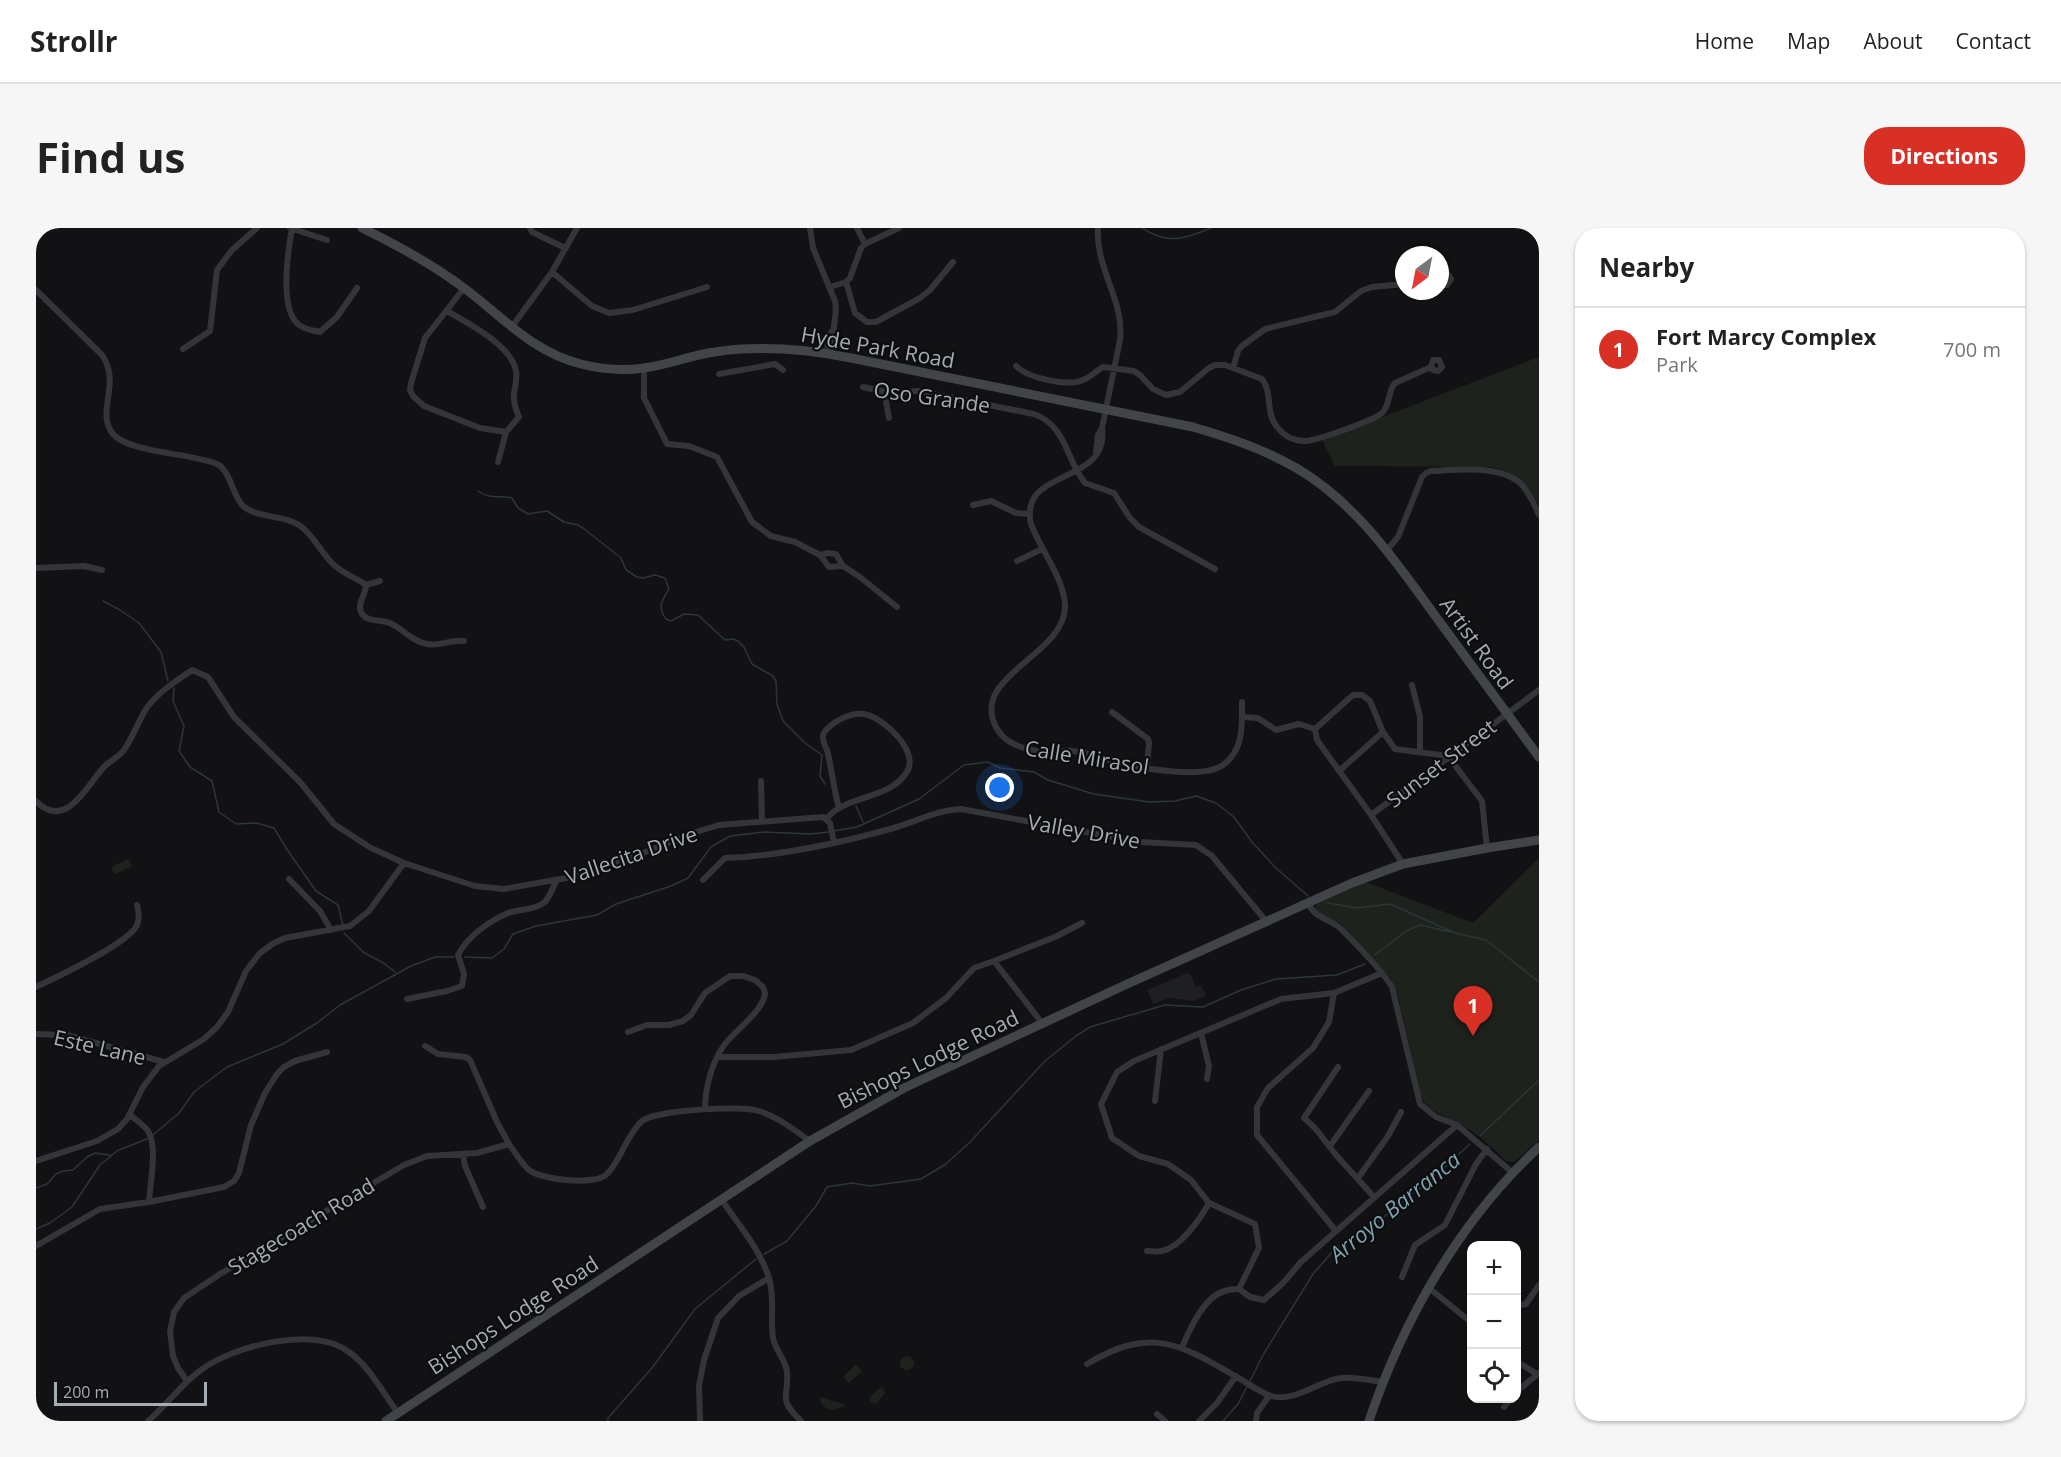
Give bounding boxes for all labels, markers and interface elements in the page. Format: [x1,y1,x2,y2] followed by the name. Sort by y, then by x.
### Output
[30,22,117,60] text: Strollr
[1695,27,1754,55] text: Home
[1787,27,1830,55] text: Map
[1863,27,1923,55] text: About
[1956,27,2031,55] text: Contact
[1864,127,2025,185] button: Directions
[36,128,185,185] text: Find us
[1395,246,1449,300] north arrow
[1599,249,1694,285] text: Nearby
[799,320,957,374] street label: Hyde Park Road
[1656,321,1876,351] text: Fort Marcy Complex
[1613,336,1624,363] text: 1
[1943,336,2001,363] text: 700 m
[1656,351,1698,378] text: Park
[872,375,992,419] street label: Oso Grande
[1434,591,1520,695] street label: Artist Road
[1380,712,1502,814] street label: Sunset Street
[1023,733,1151,781] street label: Calle Mirasol
[985,773,1014,802] your location
[1025,807,1143,855] street label: Valley Drive
[561,819,701,891] street label: Vallecita Drive
[1454,986,1492,1036] pin: 1
[833,1003,1023,1115] street label: Bishops Lodge Road
[51,1023,149,1071] street label: Este Lane
[1320,1144,1466,1270] water label: Arroyo Barranca
[222,1171,380,1281] street label: Stagecoach Road
[1467,1241,1521,1403] map controls
[1467,1241,1521,1295] button: +
[422,1249,604,1381] street label: Bishops Lodge Road
[1467,1295,1521,1349] button: −
[1467,1349,1521,1403] button: locate
[54,1379,207,1406] scale bar
[63,1381,109,1403] text: 200 m

